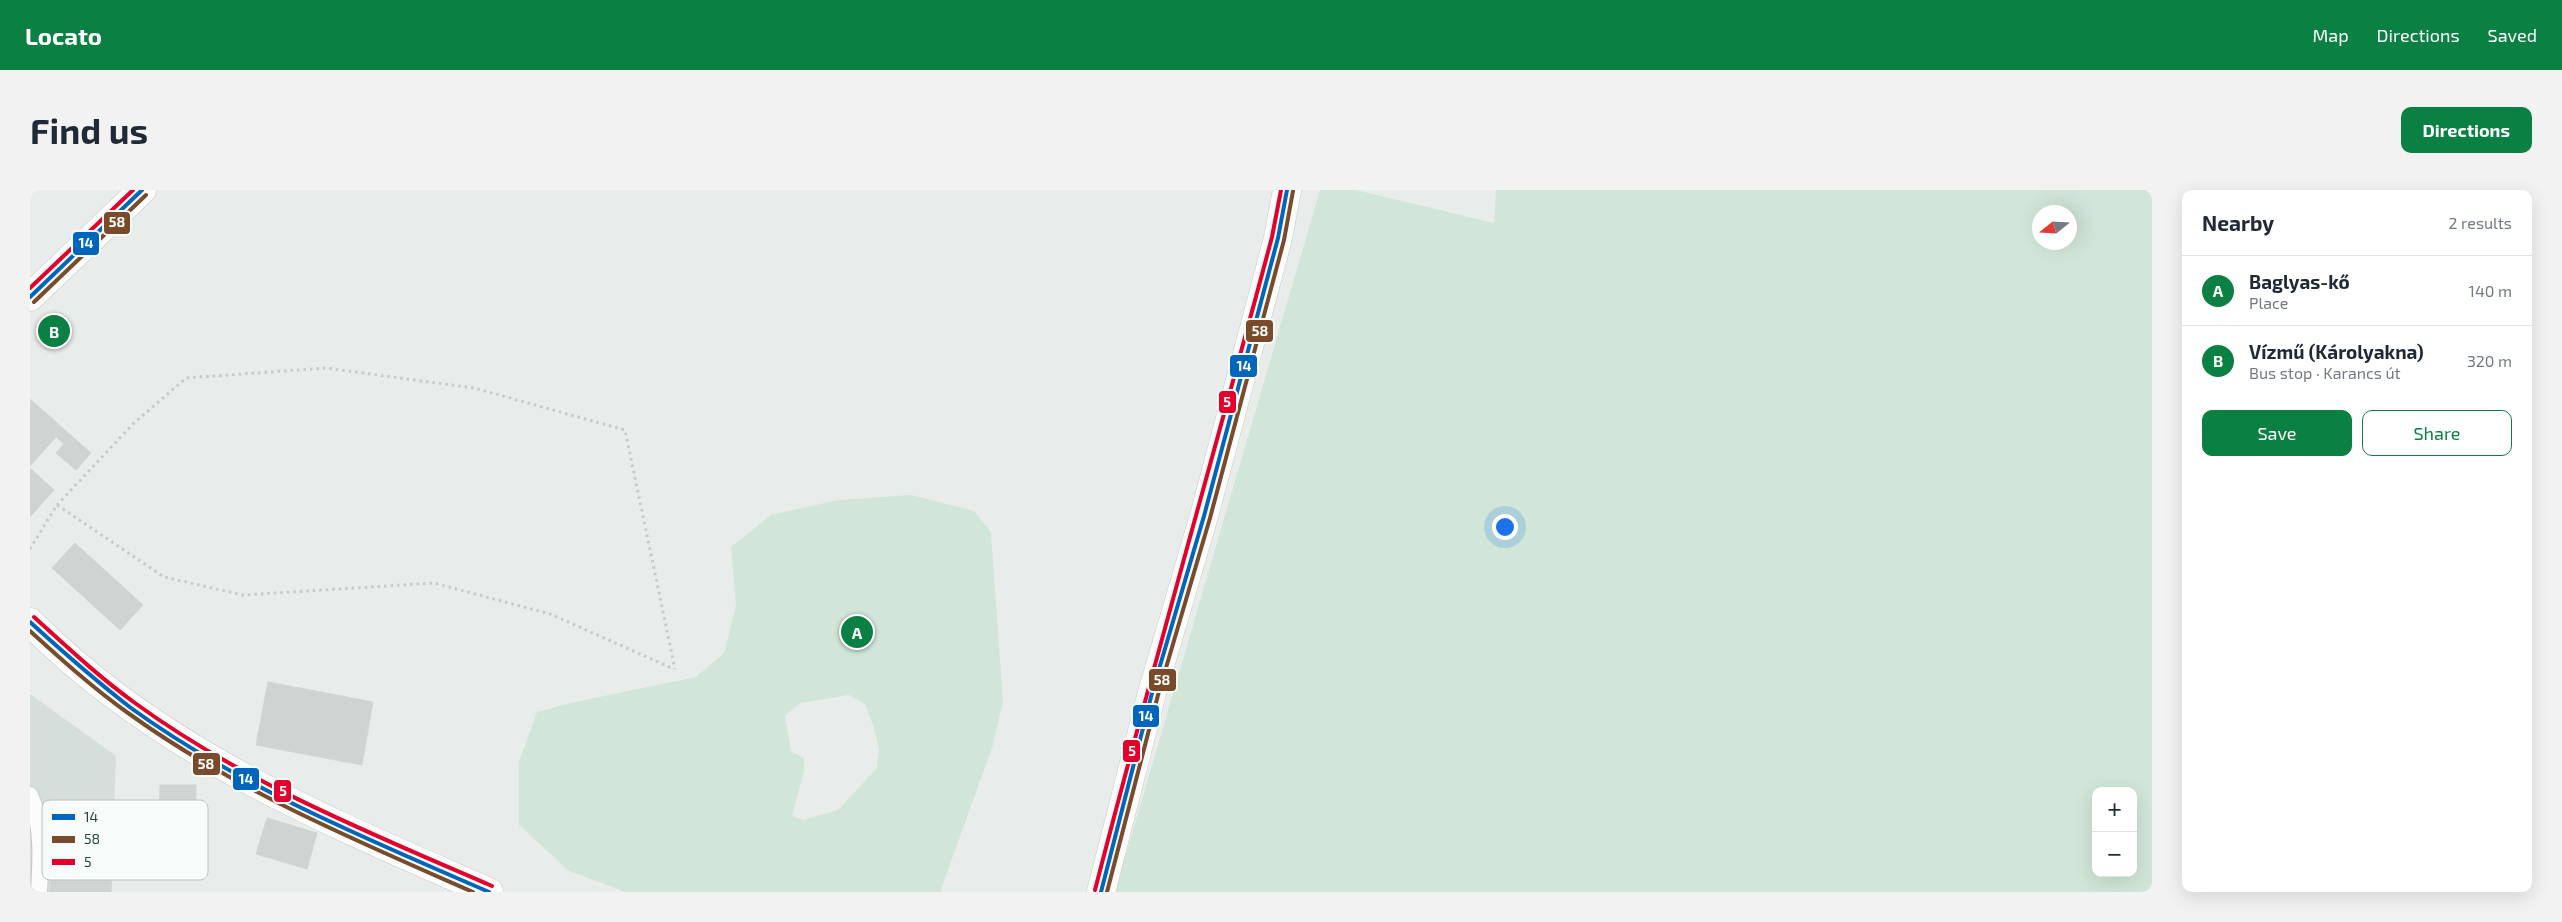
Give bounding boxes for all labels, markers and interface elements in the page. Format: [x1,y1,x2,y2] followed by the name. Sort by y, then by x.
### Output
[25,21,102,50] text: Locato
[2312,24,2349,46] text: Map
[2377,24,2460,46] text: Directions
[2488,24,2537,46] text: Saved
[2401,107,2532,153] button: Directions
[30,109,148,151] text: Find us
[2032,205,2077,250] north arrow
[2202,210,2274,235] text: Nearby
[103,211,131,235] line badge: 58
[109,213,125,230] text: 58
[2449,213,2512,232] text: 2 results
[72,231,100,256] line badge: 14
[79,234,94,251] text: 14
[2249,270,2350,293] text: Baglyas-kő
[2213,281,2223,300] text: A
[2469,281,2512,300] text: 140 m
[2249,293,2288,312] text: Place
[38,312,70,350] pin: B
[1245,319,1274,343] line badge: 58
[1252,322,1268,339] text: 58
[2249,340,2424,363] text: Vízmű (Károlyakna)
[2213,351,2223,370] text: B
[2467,351,2512,370] text: 320 m
[1229,354,1258,378] line badge: 14
[1237,357,1252,374] text: 14
[2249,363,2401,382] text: Bus stop · Karancs út
[1218,390,1237,414] line badge: 5
[1223,393,1231,410] text: 5
[2202,410,2352,456] button: Save
[2362,410,2512,456] button: Share
[1492,514,1518,540] your location
[841,613,873,651] pin: A
[1148,668,1177,692] line badge: 58
[1154,671,1170,688] text: 58
[1132,704,1160,728] line badge: 14
[1139,707,1154,724] text: 14
[1122,739,1141,763] line badge: 5
[1128,742,1136,759] text: 5
[192,752,221,776] line badge: 58
[198,755,214,772] text: 58
[232,767,260,791] line badge: 14
[239,770,254,787] text: 14
[273,779,292,803] line badge: 5
[279,782,287,799] text: 5
[2092,787,2137,877] map controls
[2092,787,2137,832] button: +
[42,800,208,880] legend
[84,808,98,825] text: 14
[84,830,100,847] text: 58
[2092,832,2137,877] button: −
[84,853,92,870] text: 5

